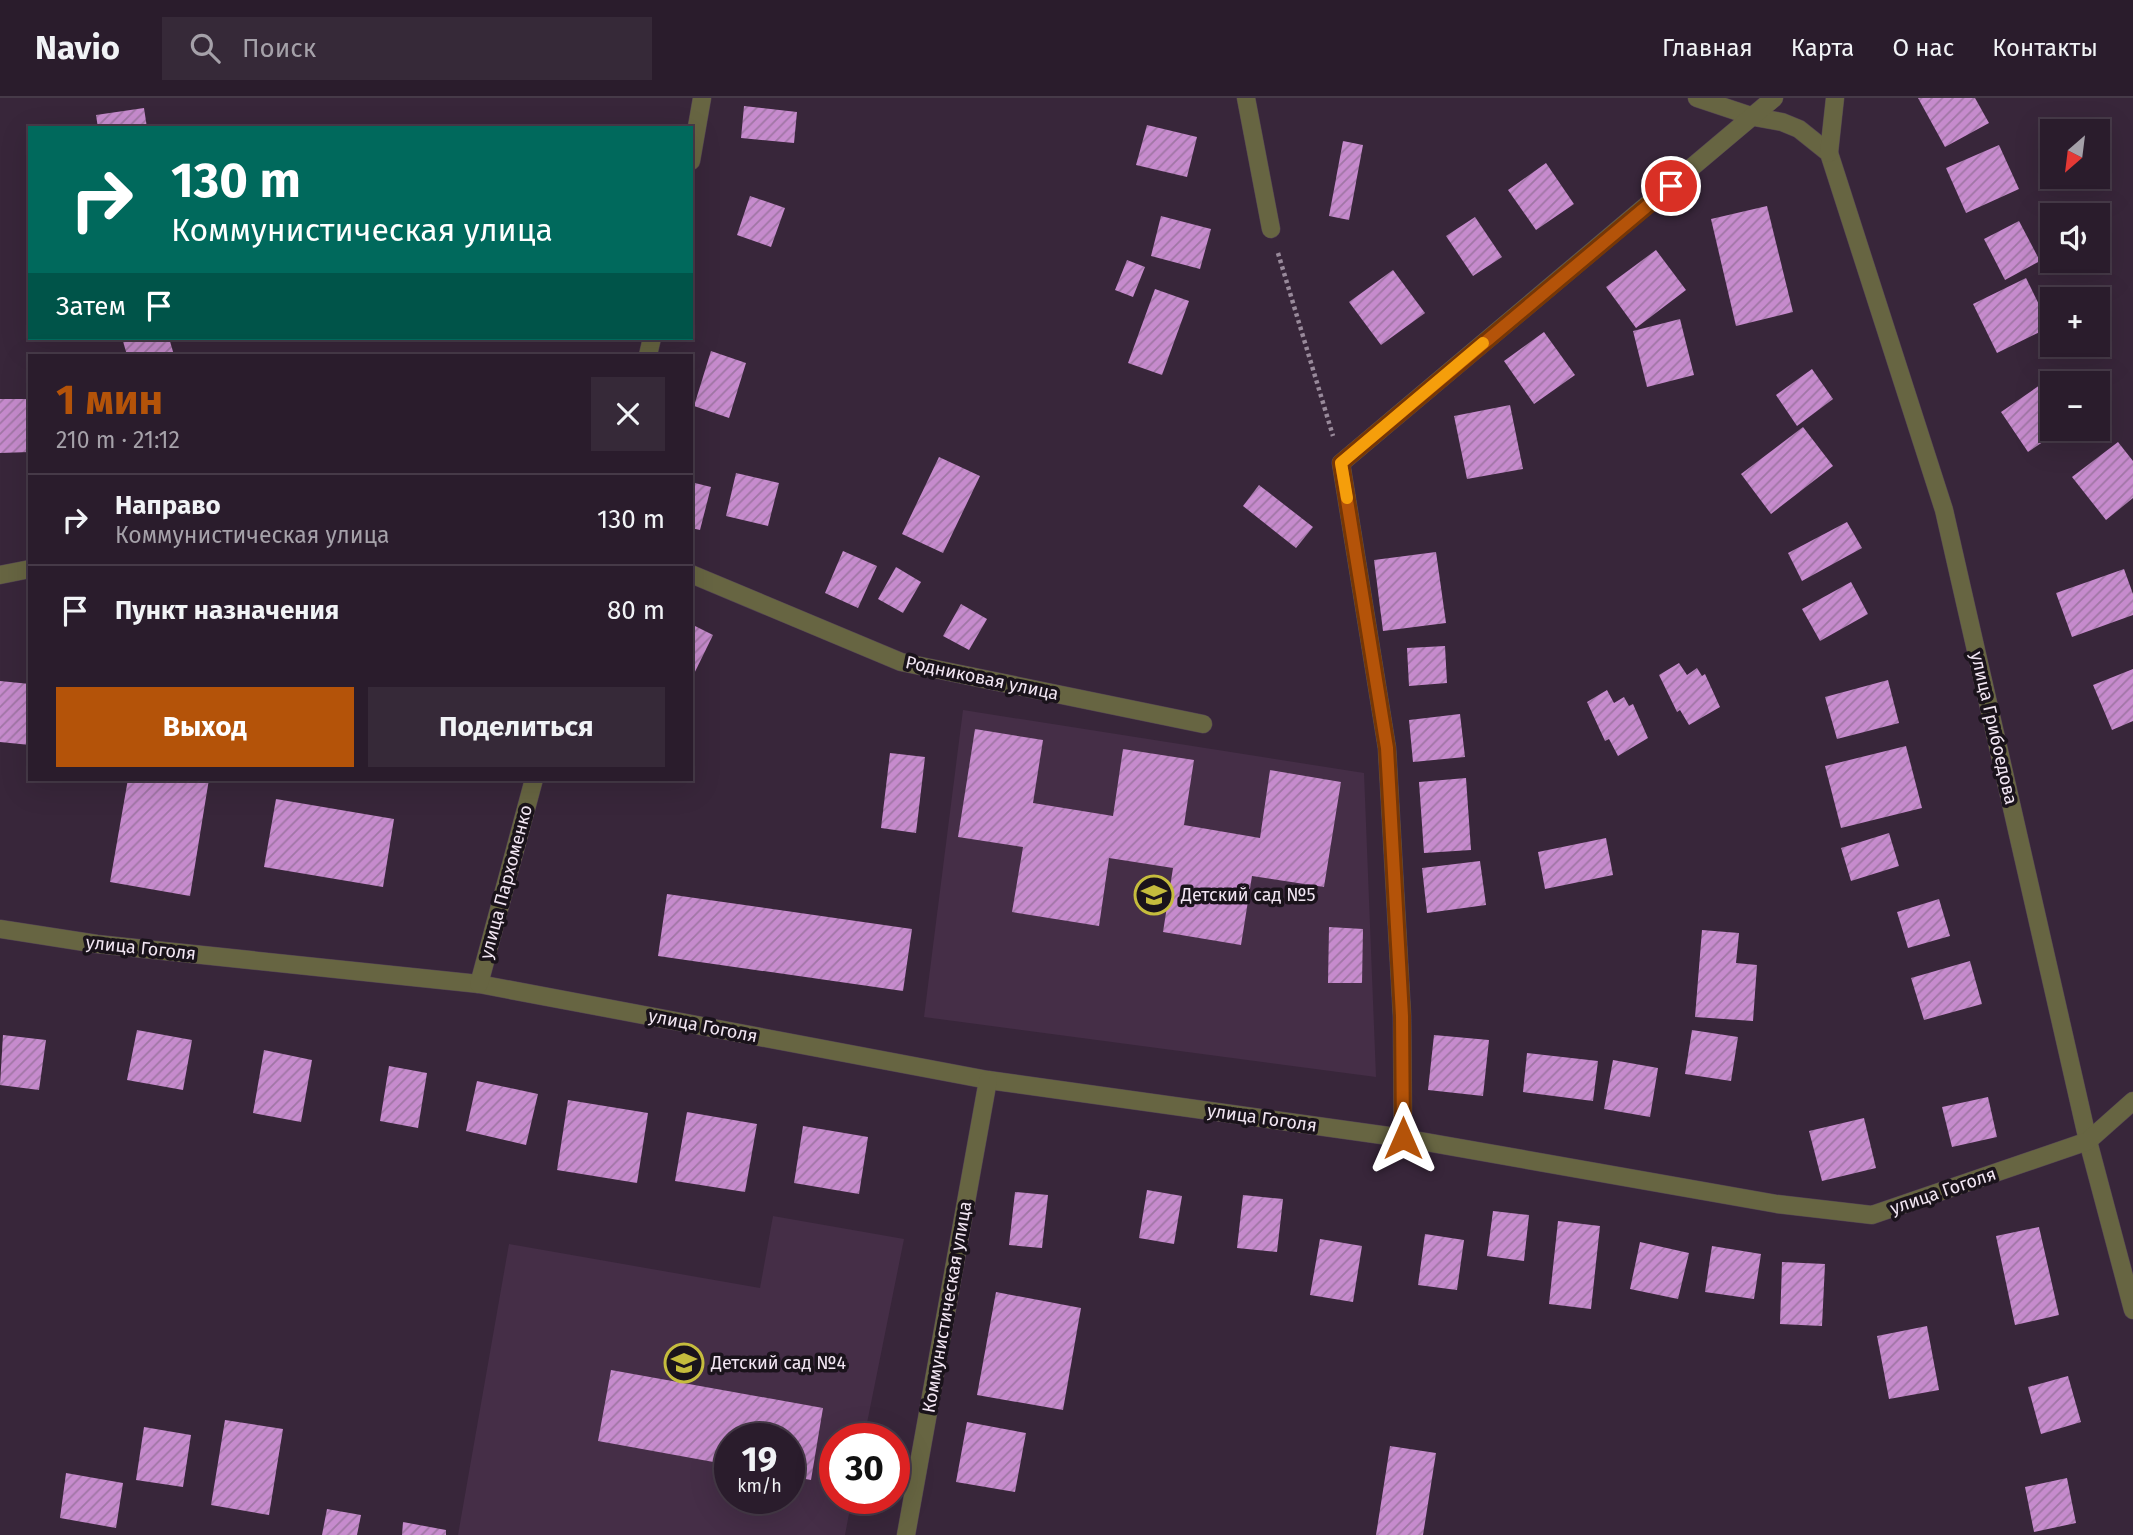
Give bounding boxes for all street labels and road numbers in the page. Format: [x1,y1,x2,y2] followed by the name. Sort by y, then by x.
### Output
[1966,649,2022,807] street label: улица Грибоедова
[903,651,1061,705] street label: Родниковая улица
[475,802,537,962] street label: улица Пархоменко
[85,931,197,965] street label: улица Гоголя
[647,1005,759,1047] street label: улица Гоголя
[1206,1099,1318,1137] street label: улица Гоголя
[1887,1163,1999,1219] street label: улица Гоголя
[918,1199,976,1415] street label: Коммунистическая улица

